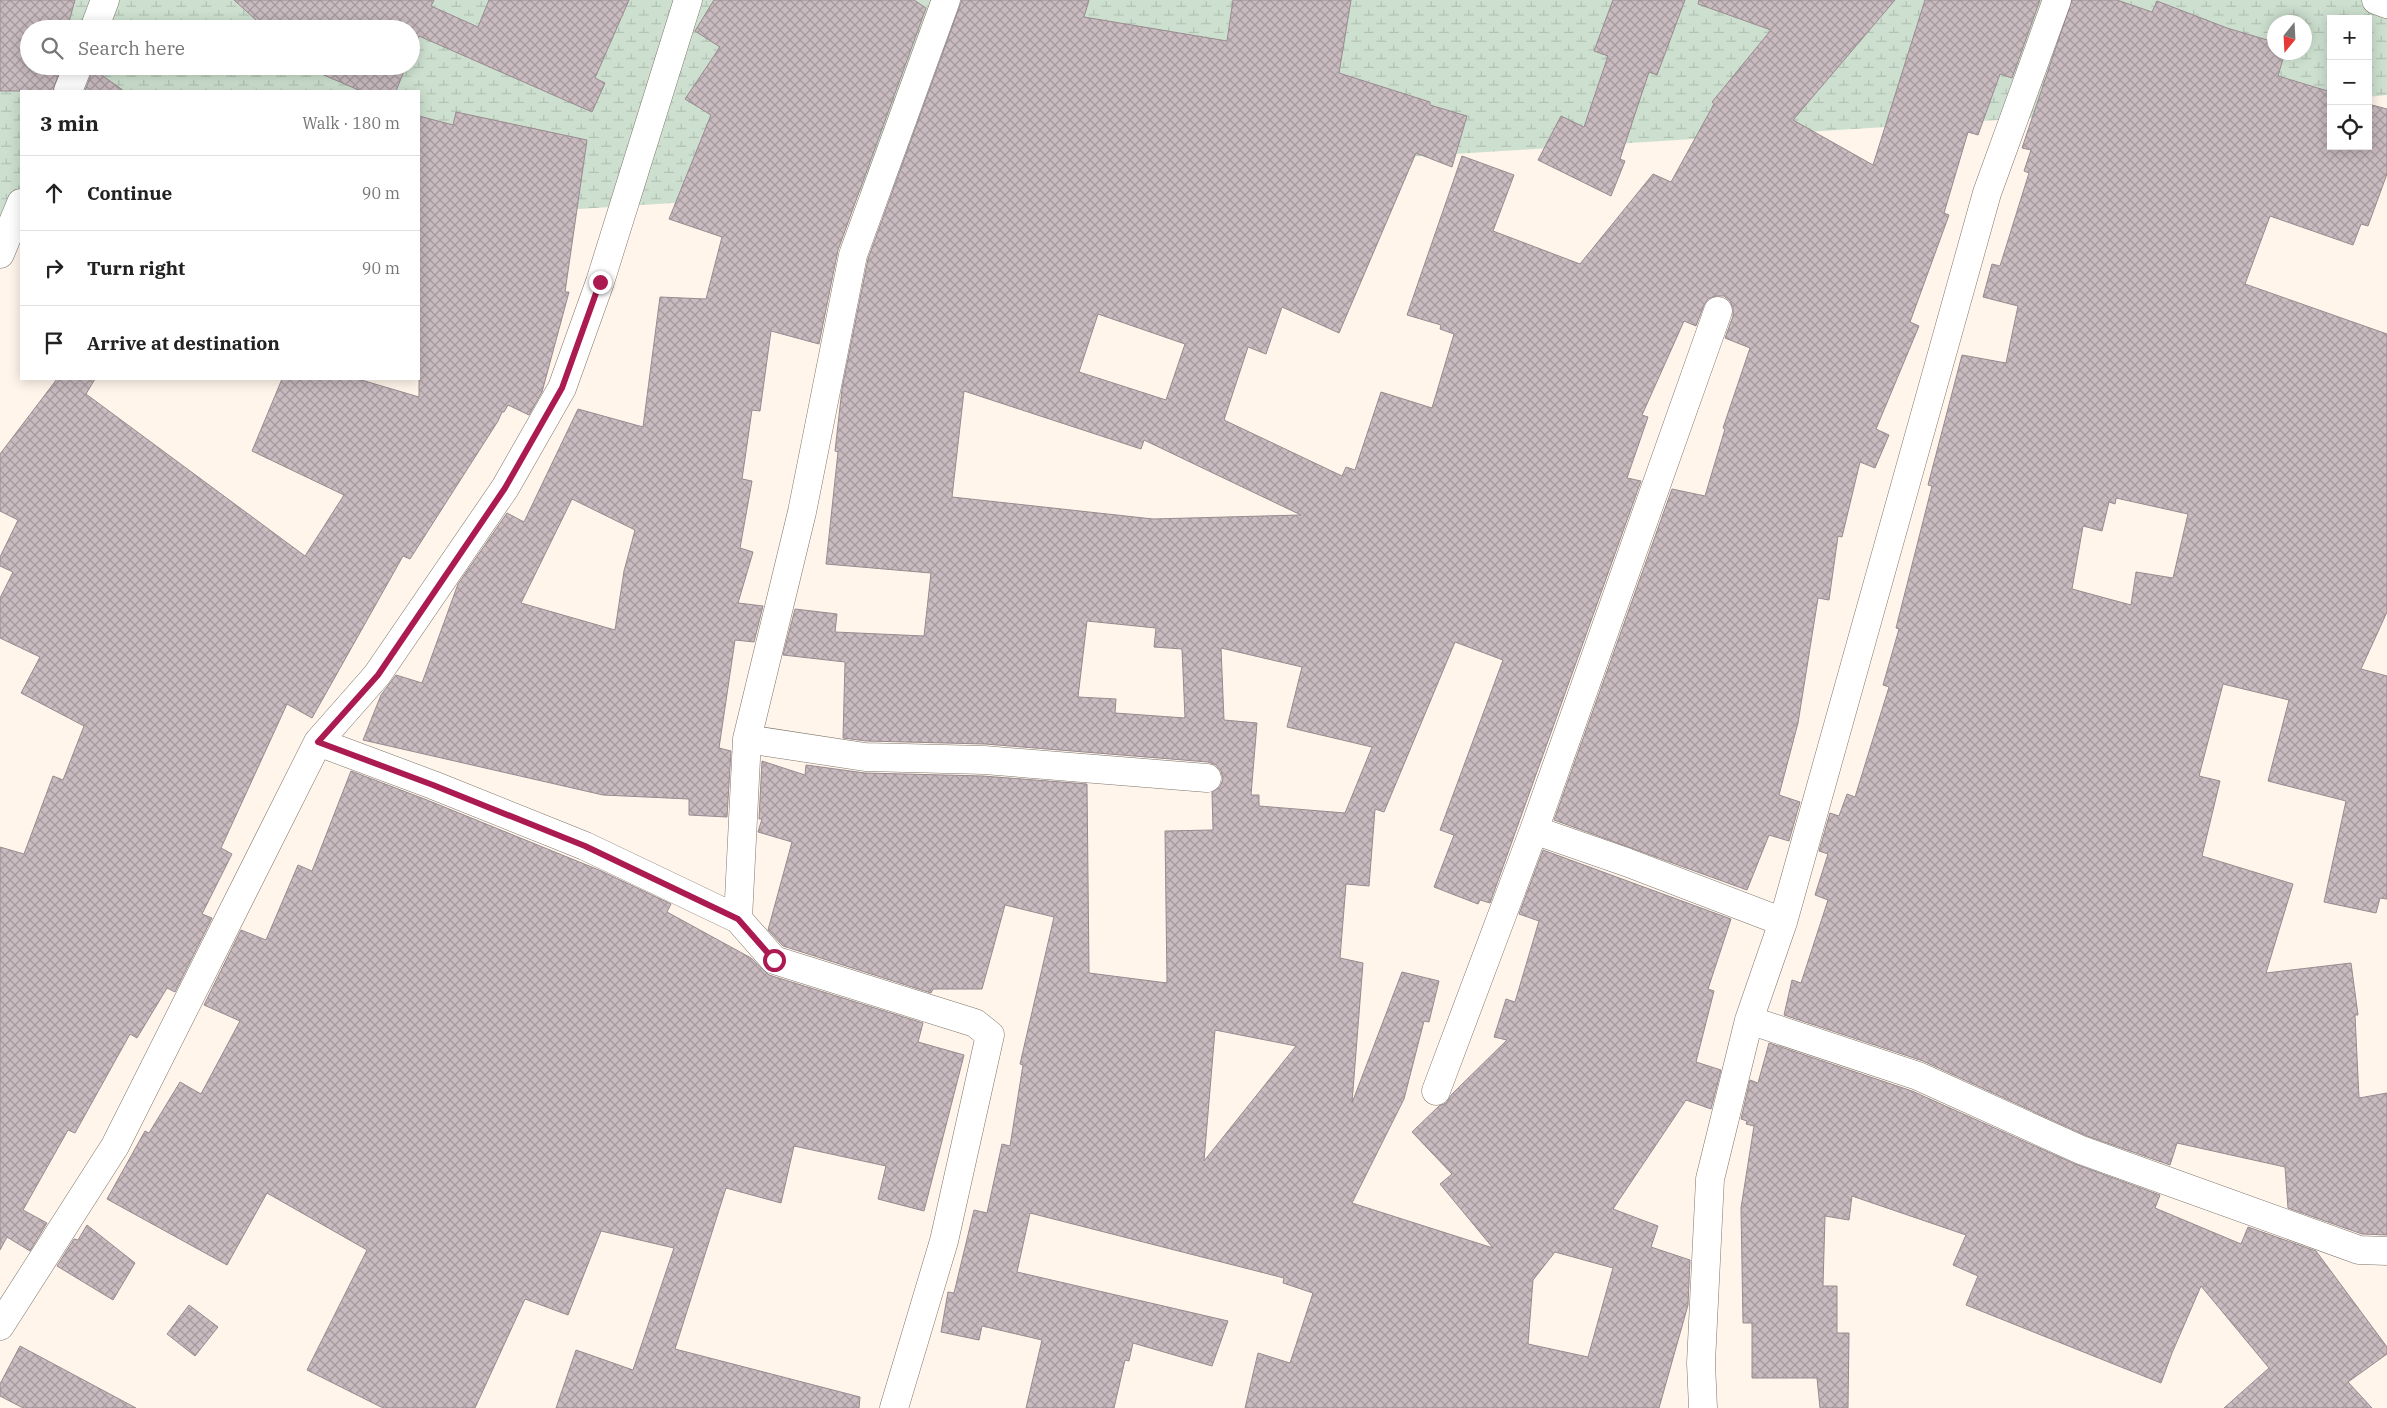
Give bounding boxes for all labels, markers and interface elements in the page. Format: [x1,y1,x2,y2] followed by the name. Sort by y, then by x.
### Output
[2267,15,2312,60] north arrow
[2327,15,2372,150] map controls
[2327,15,2372,60] button: +
[20,20,420,75] search box
[38,34,66,62] icon: search
[78,36,185,60] text: Search here
[2327,60,2372,105] button: −
[2327,105,2372,150] button: locate
[40,109,99,137] text: 3 min
[302,113,400,133] text: Walk · 180 m
[40,179,68,207] icon: ahead
[87,181,172,205] text: Continue
[362,183,400,203] text: 90 m
[40,254,68,282] icon: right
[87,256,185,280] text: Turn right
[362,258,400,278] text: 90 m
[589,271,612,294] route end
[40,329,68,357] icon: arrive
[87,331,280,355] text: Arrive at destination
[763,949,786,972] route start

